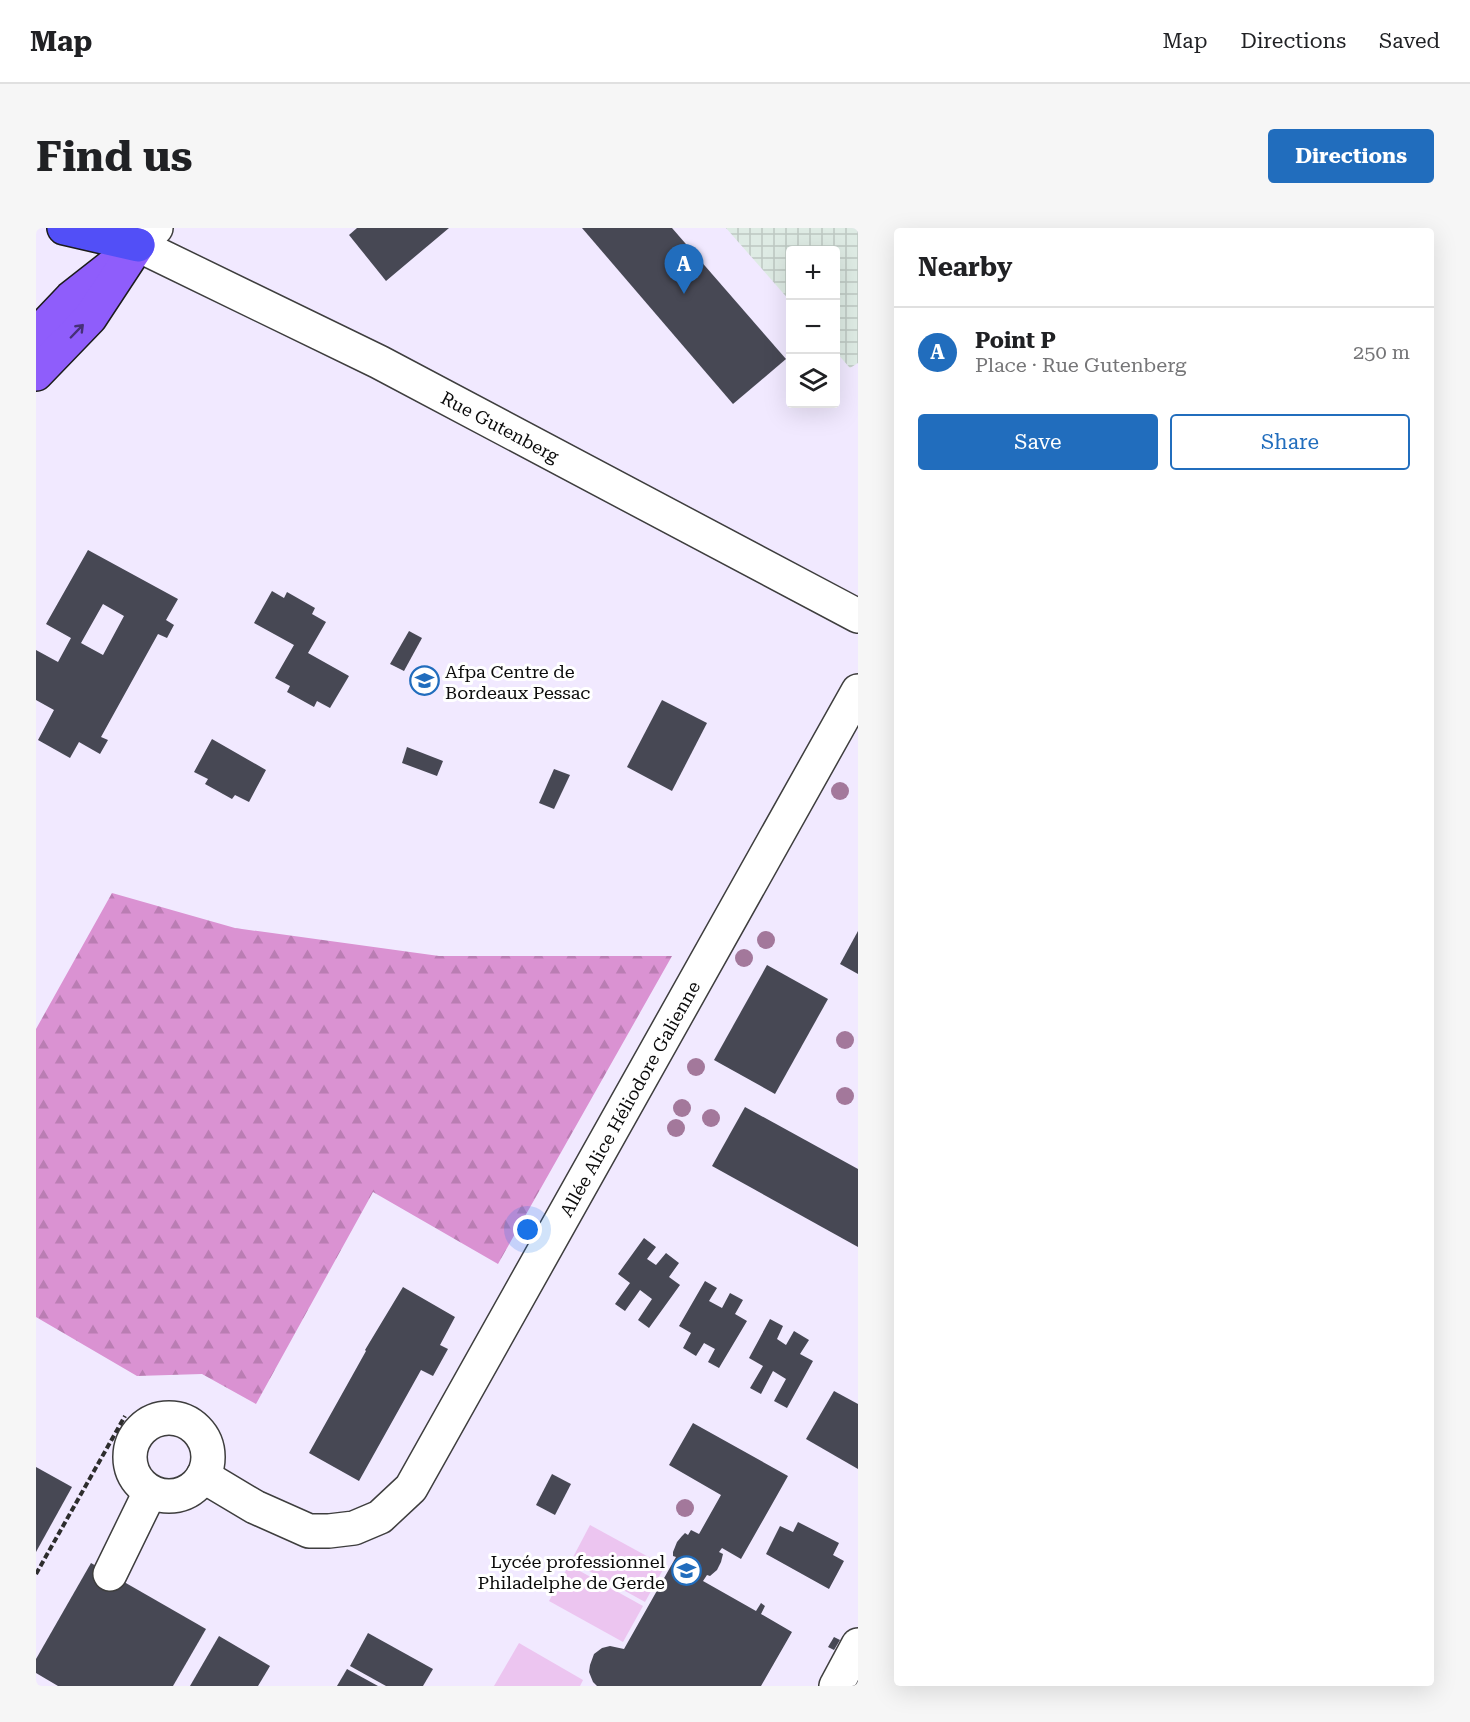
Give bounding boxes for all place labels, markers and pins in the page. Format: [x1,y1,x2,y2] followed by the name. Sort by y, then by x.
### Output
[664,244,704,294] pin: A
[445,661,590,703] place label: Afpa Centre de Bordeaux Pessac
[408,665,440,697] school or university icon: Afpa Centre de Bordeaux Pessac
[478,1551,665,1593] place label: Lycée professionnel Philadelphe de Gerde
[670,1555,702,1587] school or university icon: Lycée professionnel Philadelphe de Gerde

